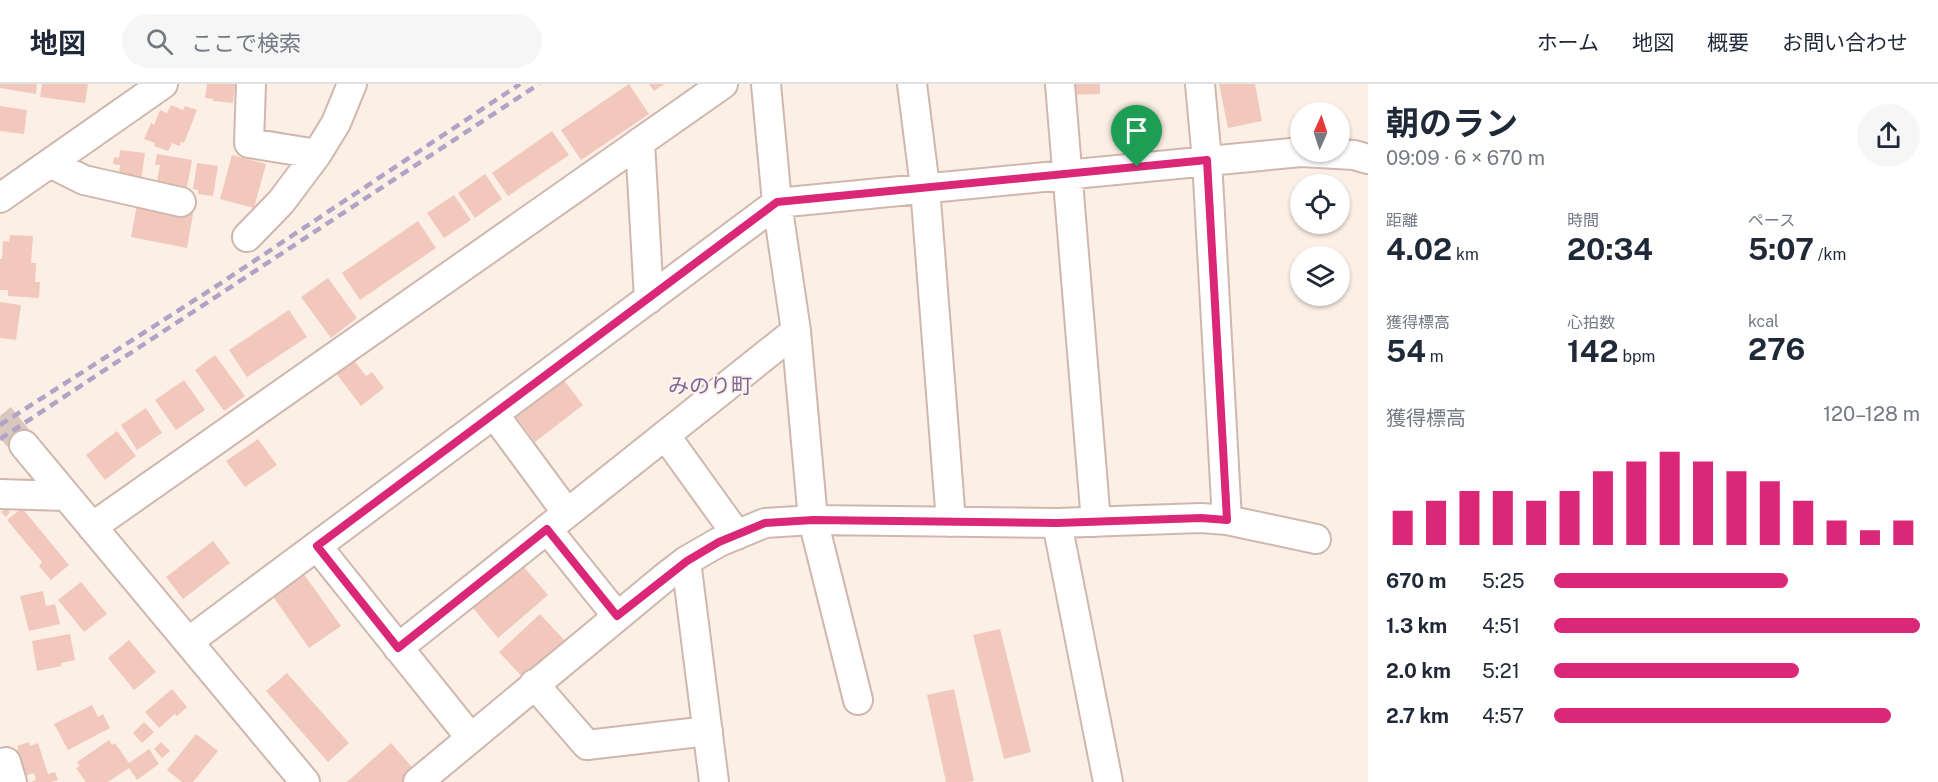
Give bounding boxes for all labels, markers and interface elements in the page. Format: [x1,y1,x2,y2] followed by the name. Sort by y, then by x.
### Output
[122,14,542,68] search box
[143,25,176,58] icon: search
[30,26,86,59] text: 地図
[191,30,301,56] text: ここで検索
[1537,30,1599,55] text: ホーム
[1632,30,1674,55] text: 地図
[1707,30,1749,55] text: 概要
[1782,30,1908,55] text: お問い合わせ
[1290,102,1350,162] north arrow
[1290,102,1350,306] map controls
[1386,104,1518,142] text: 朝のラン
[1857,104,1920,167] button: share
[1111,105,1162,167] pin
[1120,114,1153,147] icon: arrive
[1386,146,1545,170] text: 09:09 · 6 × 670 m
[1290,174,1350,234] button: locate
[1386,211,1418,230] text: 距離
[1567,211,1599,230] text: 時間
[1748,211,1795,230] text: ペース
[1386,231,1452,267] text: 4.02
[1567,231,1653,267] text: 20:34
[1748,231,1814,267] text: 5:07
[1452,245,1479,264] text: km
[1814,245,1846,264] text: /km
[1290,246,1350,306] button: layers
[1748,312,1779,331] text: kcal
[1386,313,1450,332] text: 獲得標高
[1567,313,1615,332] text: 心拍数
[1748,331,1805,367] text: 276
[1386,333,1426,369] text: 54
[1567,333,1619,369] text: 142
[1426,347,1444,366] text: m
[1619,347,1655,366] text: bpm
[668,373,752,398] district label: みのり町
[1823,402,1920,426] text: 120–128 m
[1386,406,1466,430] text: 獲得標高
[1386,569,1447,593] text: 670 m
[1482,569,1524,593] text: 5:25
[1386,614,1447,638] text: 1.3 km
[1482,614,1520,638] text: 4:51
[1386,659,1451,683] text: 2.0 km
[1482,659,1520,683] text: 5:21
[1386,704,1449,728] text: 2.7 km
[1482,704,1524,728] text: 4:57

